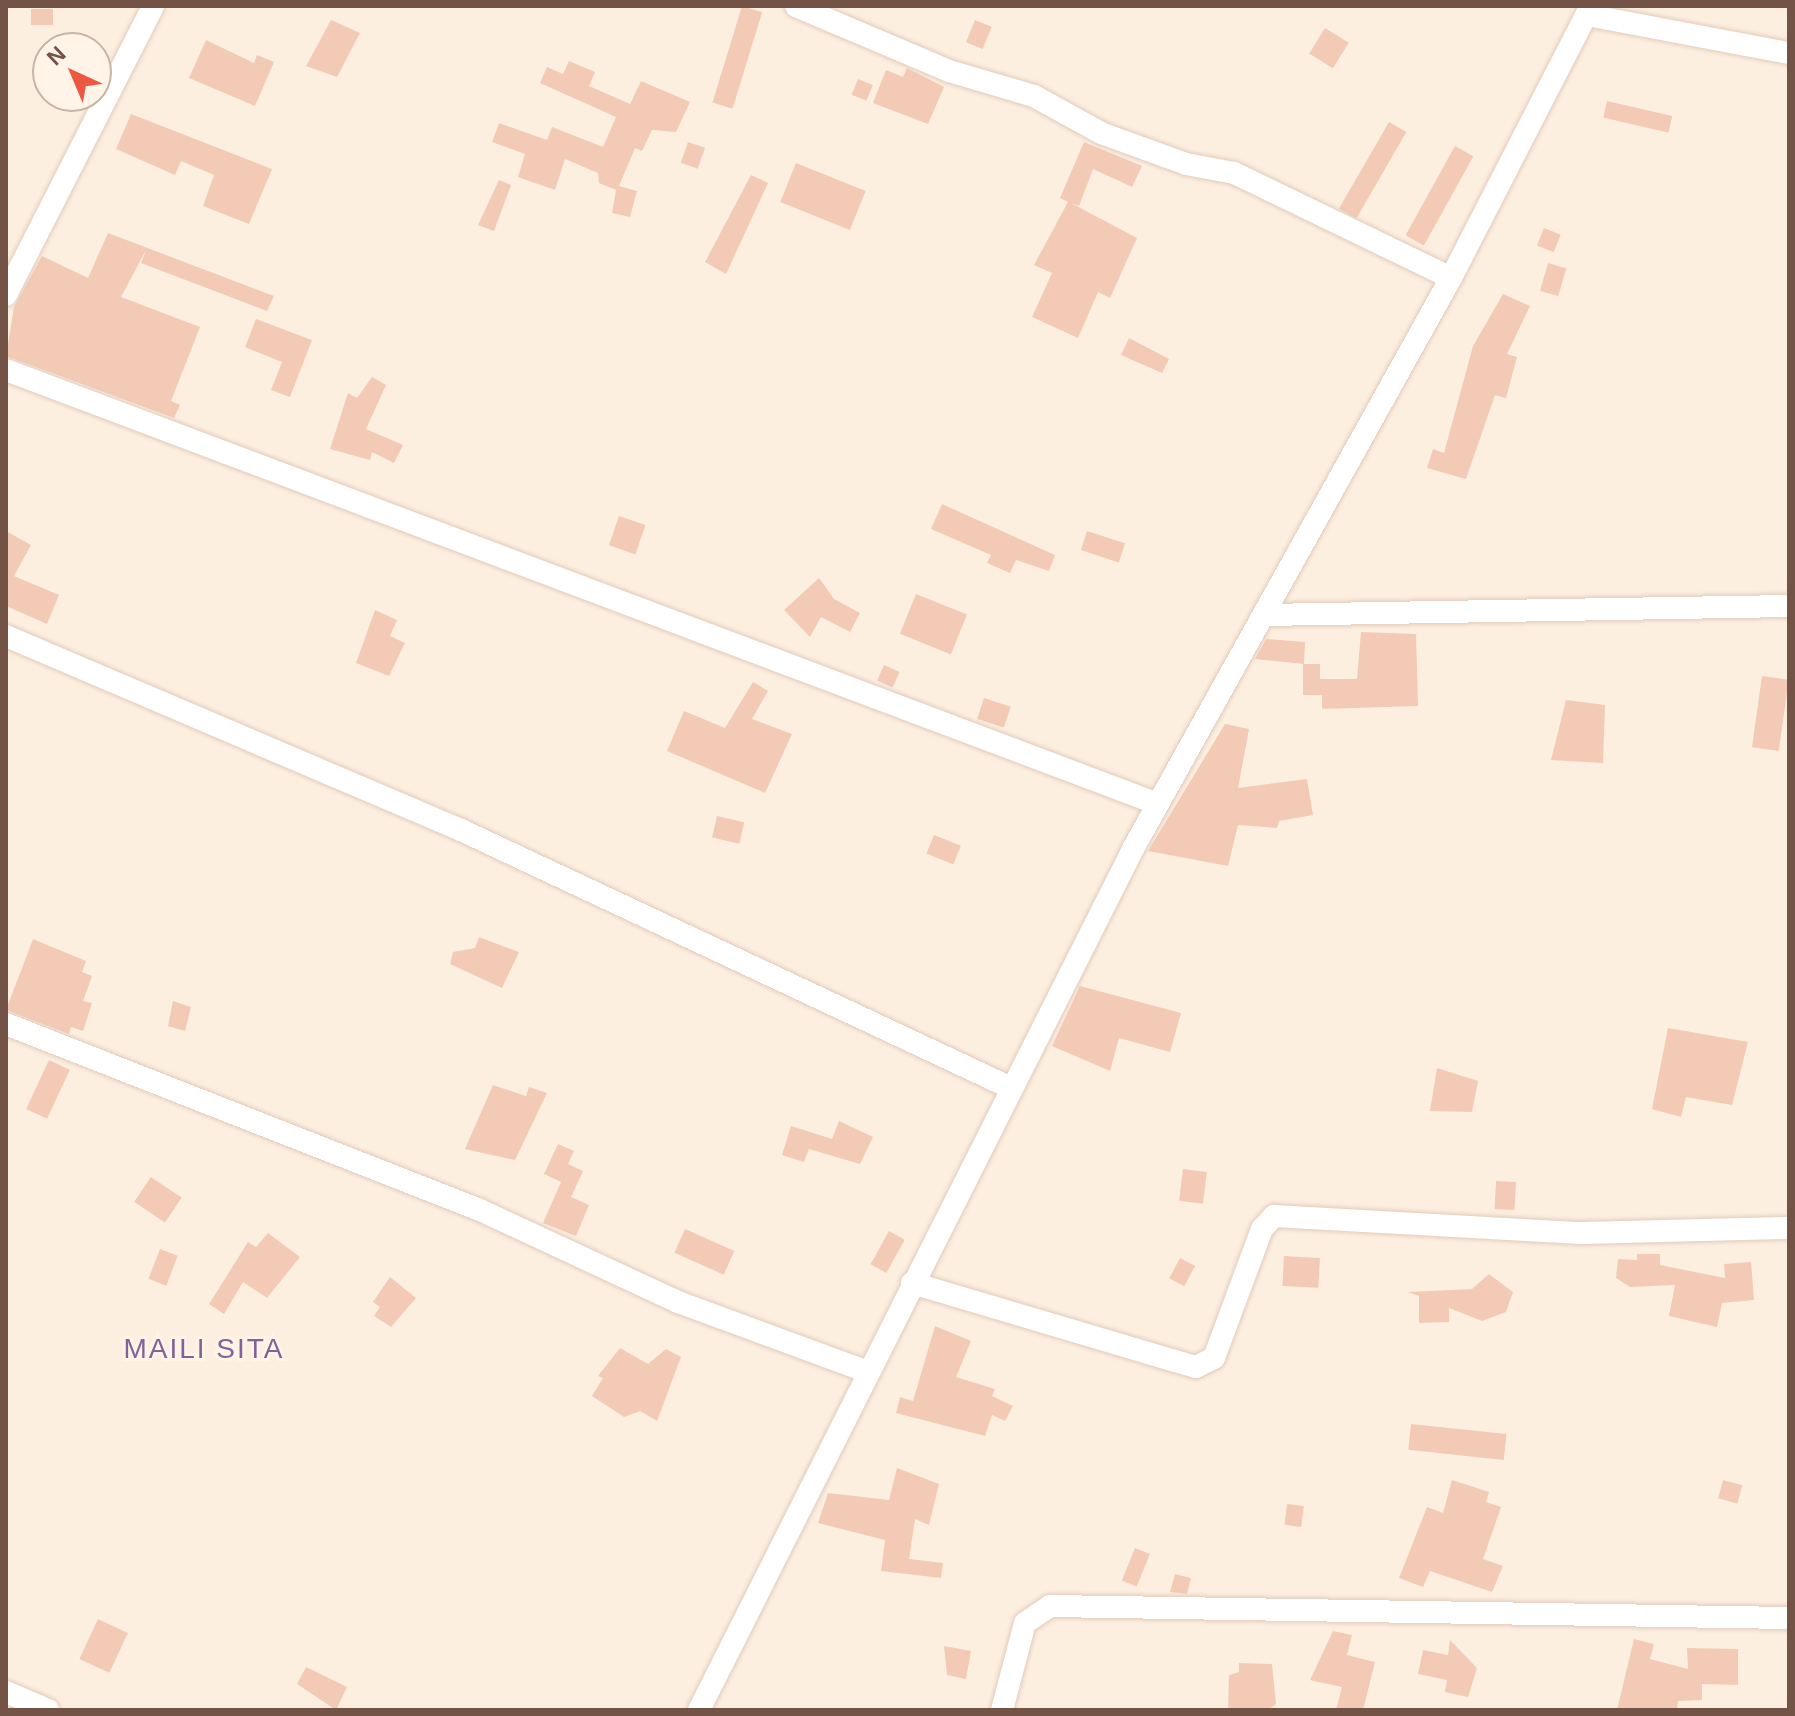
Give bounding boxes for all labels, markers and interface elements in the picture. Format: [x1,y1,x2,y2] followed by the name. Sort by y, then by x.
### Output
[32,32,112,112] north arrow
[42,41,71,70] text: N
[123,1332,285,1366] district label: MAILI SITA

